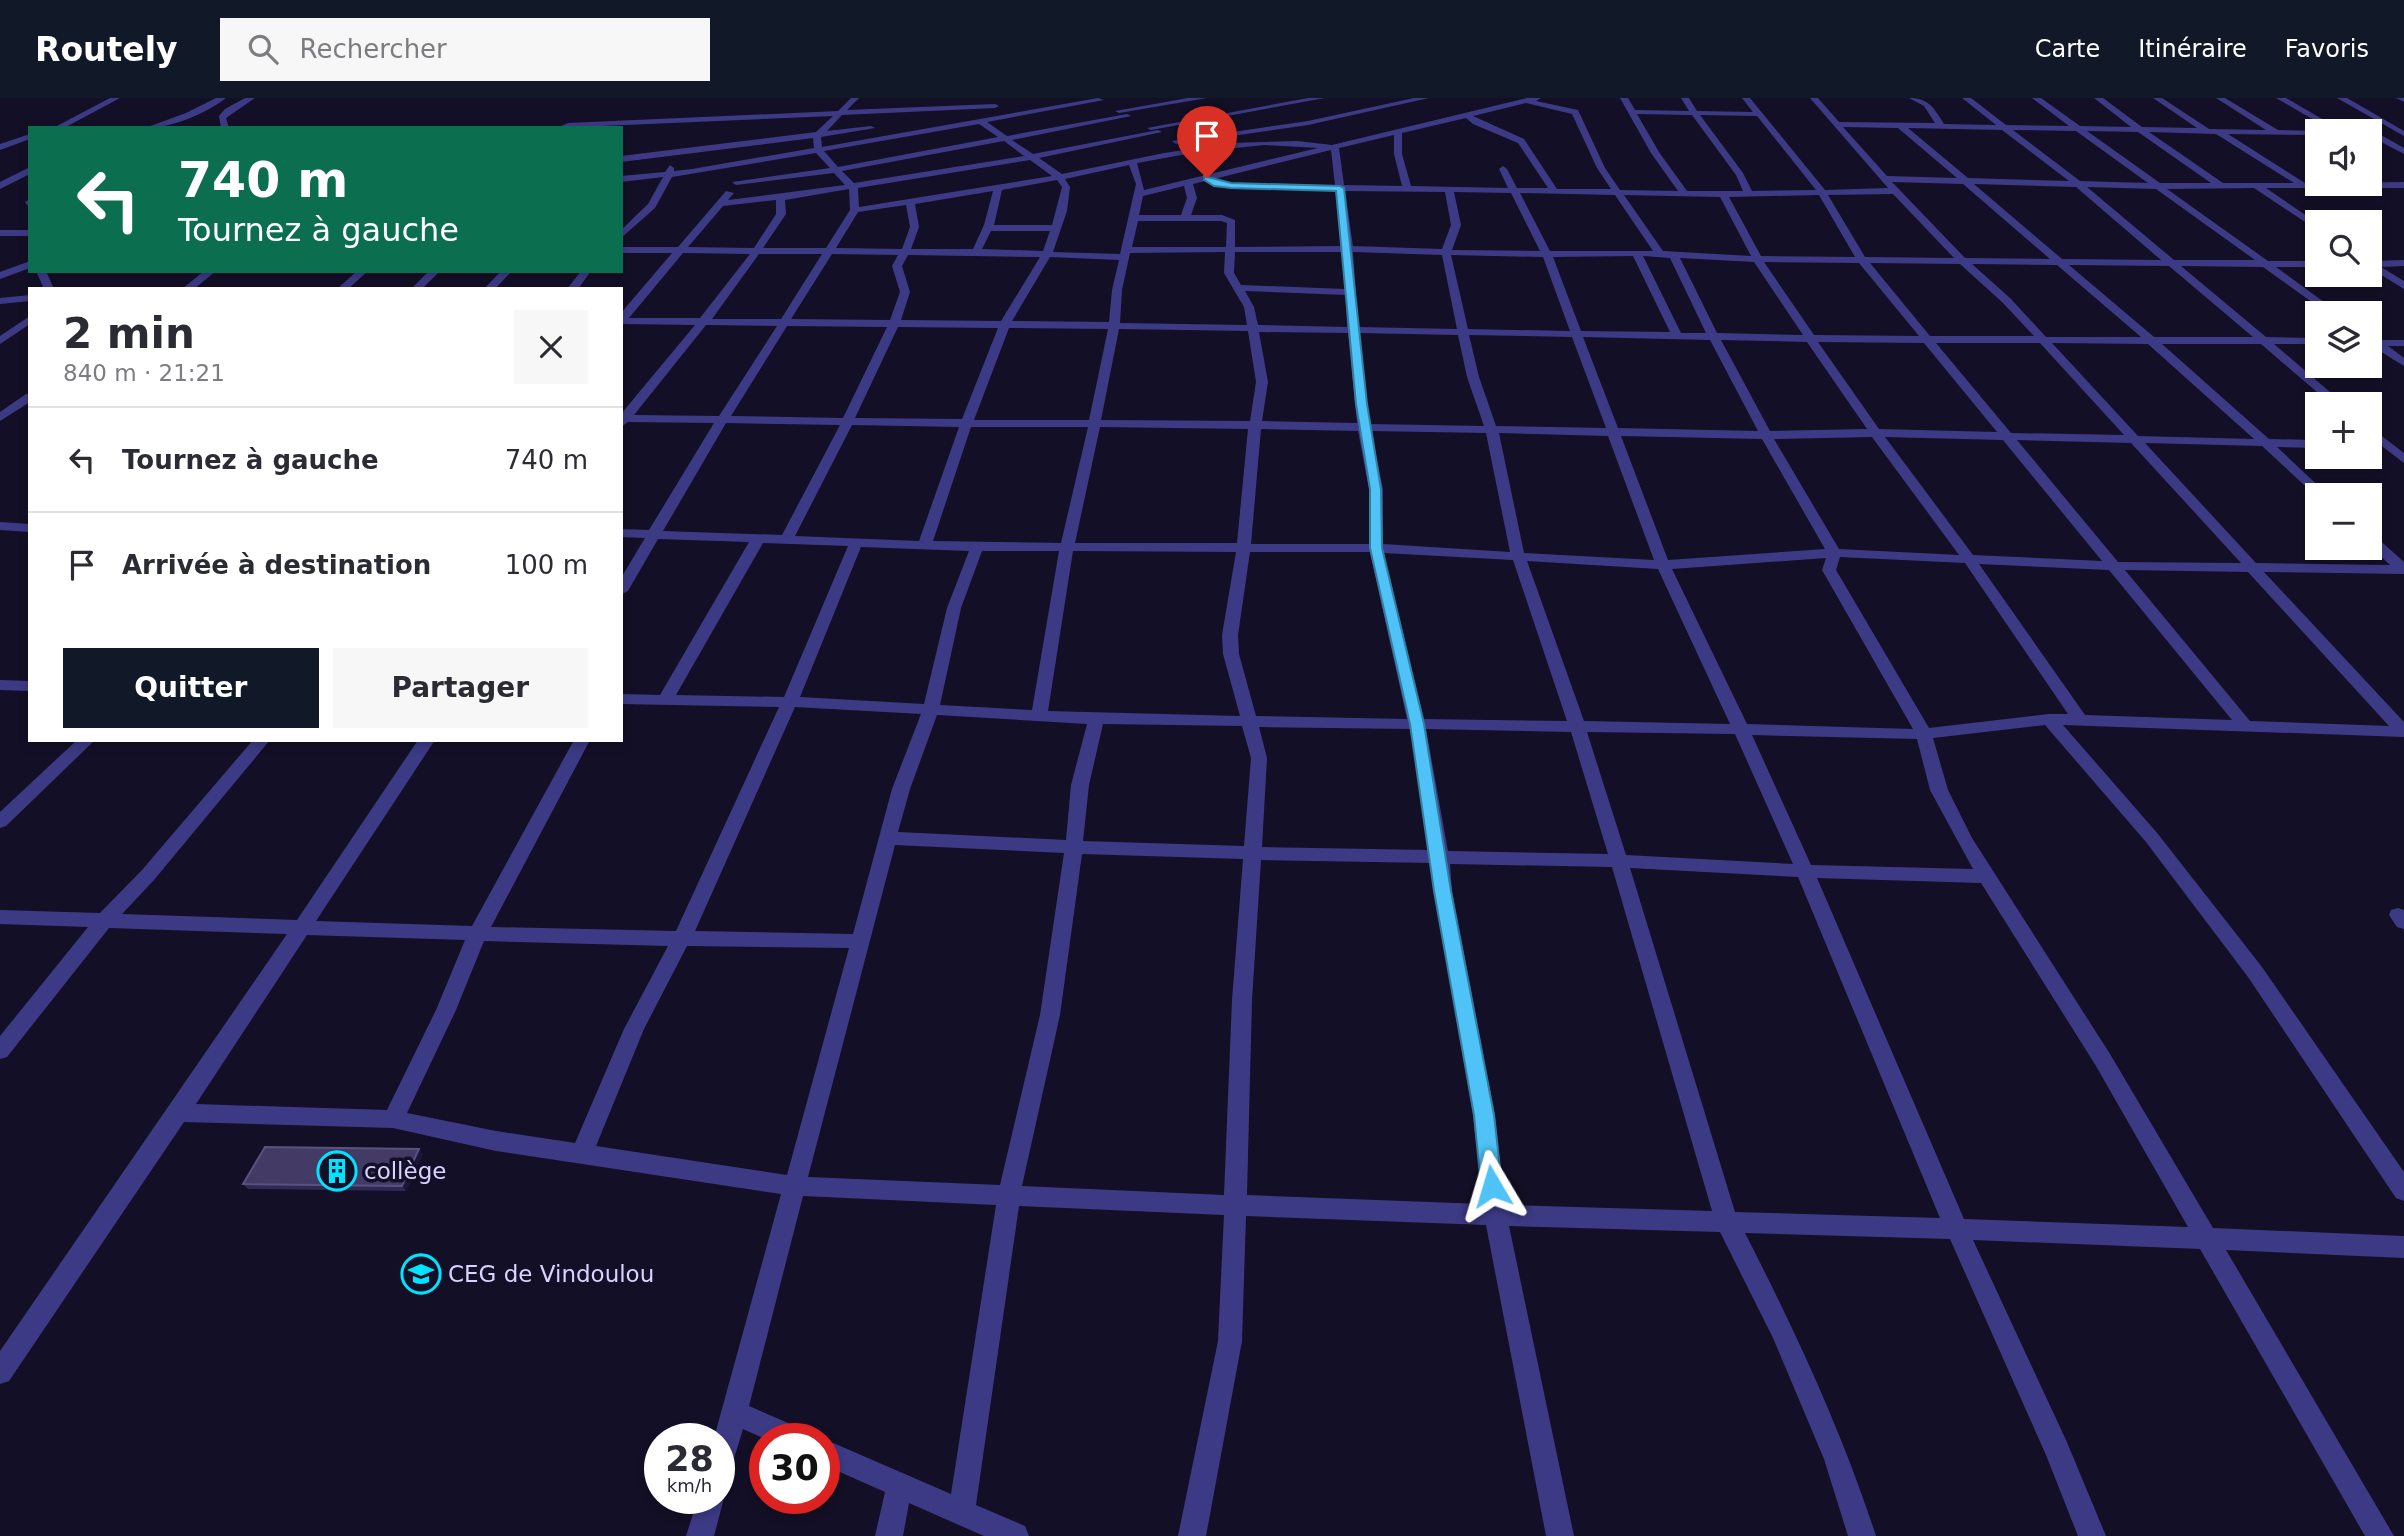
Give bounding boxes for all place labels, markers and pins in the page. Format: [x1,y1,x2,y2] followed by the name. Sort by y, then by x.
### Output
[1177,106,1237,178] pin
[316,1150,358,1192] building icon: collège
[364,1158,446,1184] place label: collège
[400,1253,442,1295] school or university icon: CEG de Vindoulou
[448,1261,654,1287] place label: CEG de Vindoulou

